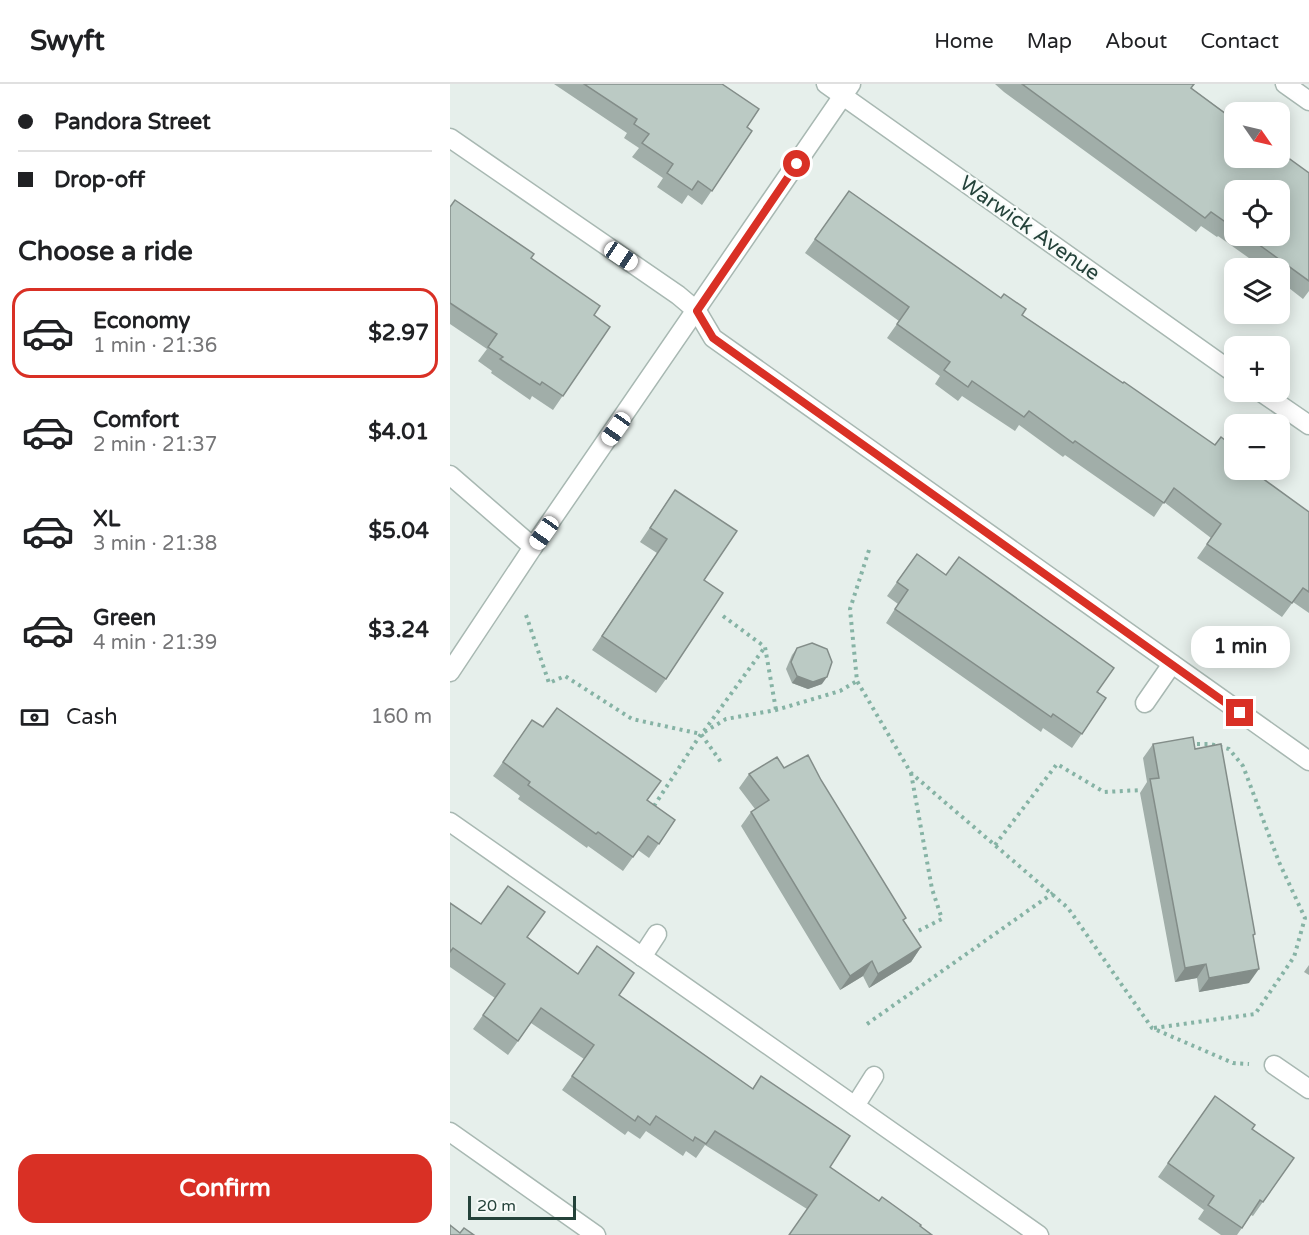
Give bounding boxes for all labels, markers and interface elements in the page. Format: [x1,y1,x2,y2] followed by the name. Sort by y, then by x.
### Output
[30,24,105,58] text: Swyft
[934,29,994,54] text: Home
[1027,29,1072,54] text: Map
[1105,29,1167,54] text: About
[1200,29,1279,54] text: Contact
[1224,102,1290,168] north arrow
[1224,102,1290,480] map controls
[54,109,211,135] text: Pandora Street
[783,150,810,177] route start
[54,167,145,193] text: Drop-off
[955,171,1105,286] street label: Warwick Avenue
[1224,180,1290,246] button: locate
[18,235,193,268] text: Choose a ride
[601,238,641,274] car
[1224,258,1290,324] button: layers
[21,306,75,360] icon: car
[93,308,190,334] text: Economy
[368,320,429,346] text: $2.97
[93,334,217,358] text: 1 min · 21:36
[1224,336,1290,402] button: +
[21,405,75,459] icon: car
[93,407,179,433] text: Comfort
[598,409,634,449] car
[1224,414,1290,480] button: −
[368,419,429,445] text: $4.01
[93,433,217,457] text: 2 min · 21:37
[21,504,75,558] icon: car
[93,506,120,532] text: XL
[526,513,562,553] car
[368,518,429,544] text: $5.04
[93,532,217,556] text: 3 min · 21:38
[21,603,75,657] icon: car
[93,605,156,631] text: Green
[368,617,429,643] text: $3.24
[1190,626,1290,668] callout: 1 min
[93,631,217,655] text: 4 min · 21:39
[1214,635,1267,659] text: 1 min
[1226,699,1253,726] route end
[18,701,51,734] icon: cash
[66,704,118,730] text: Cash
[371,705,432,729] text: 160 m
[18,1154,432,1223] button: Confirm
[468,1193,576,1220] scale bar
[477,1196,516,1216] text: 20 m

